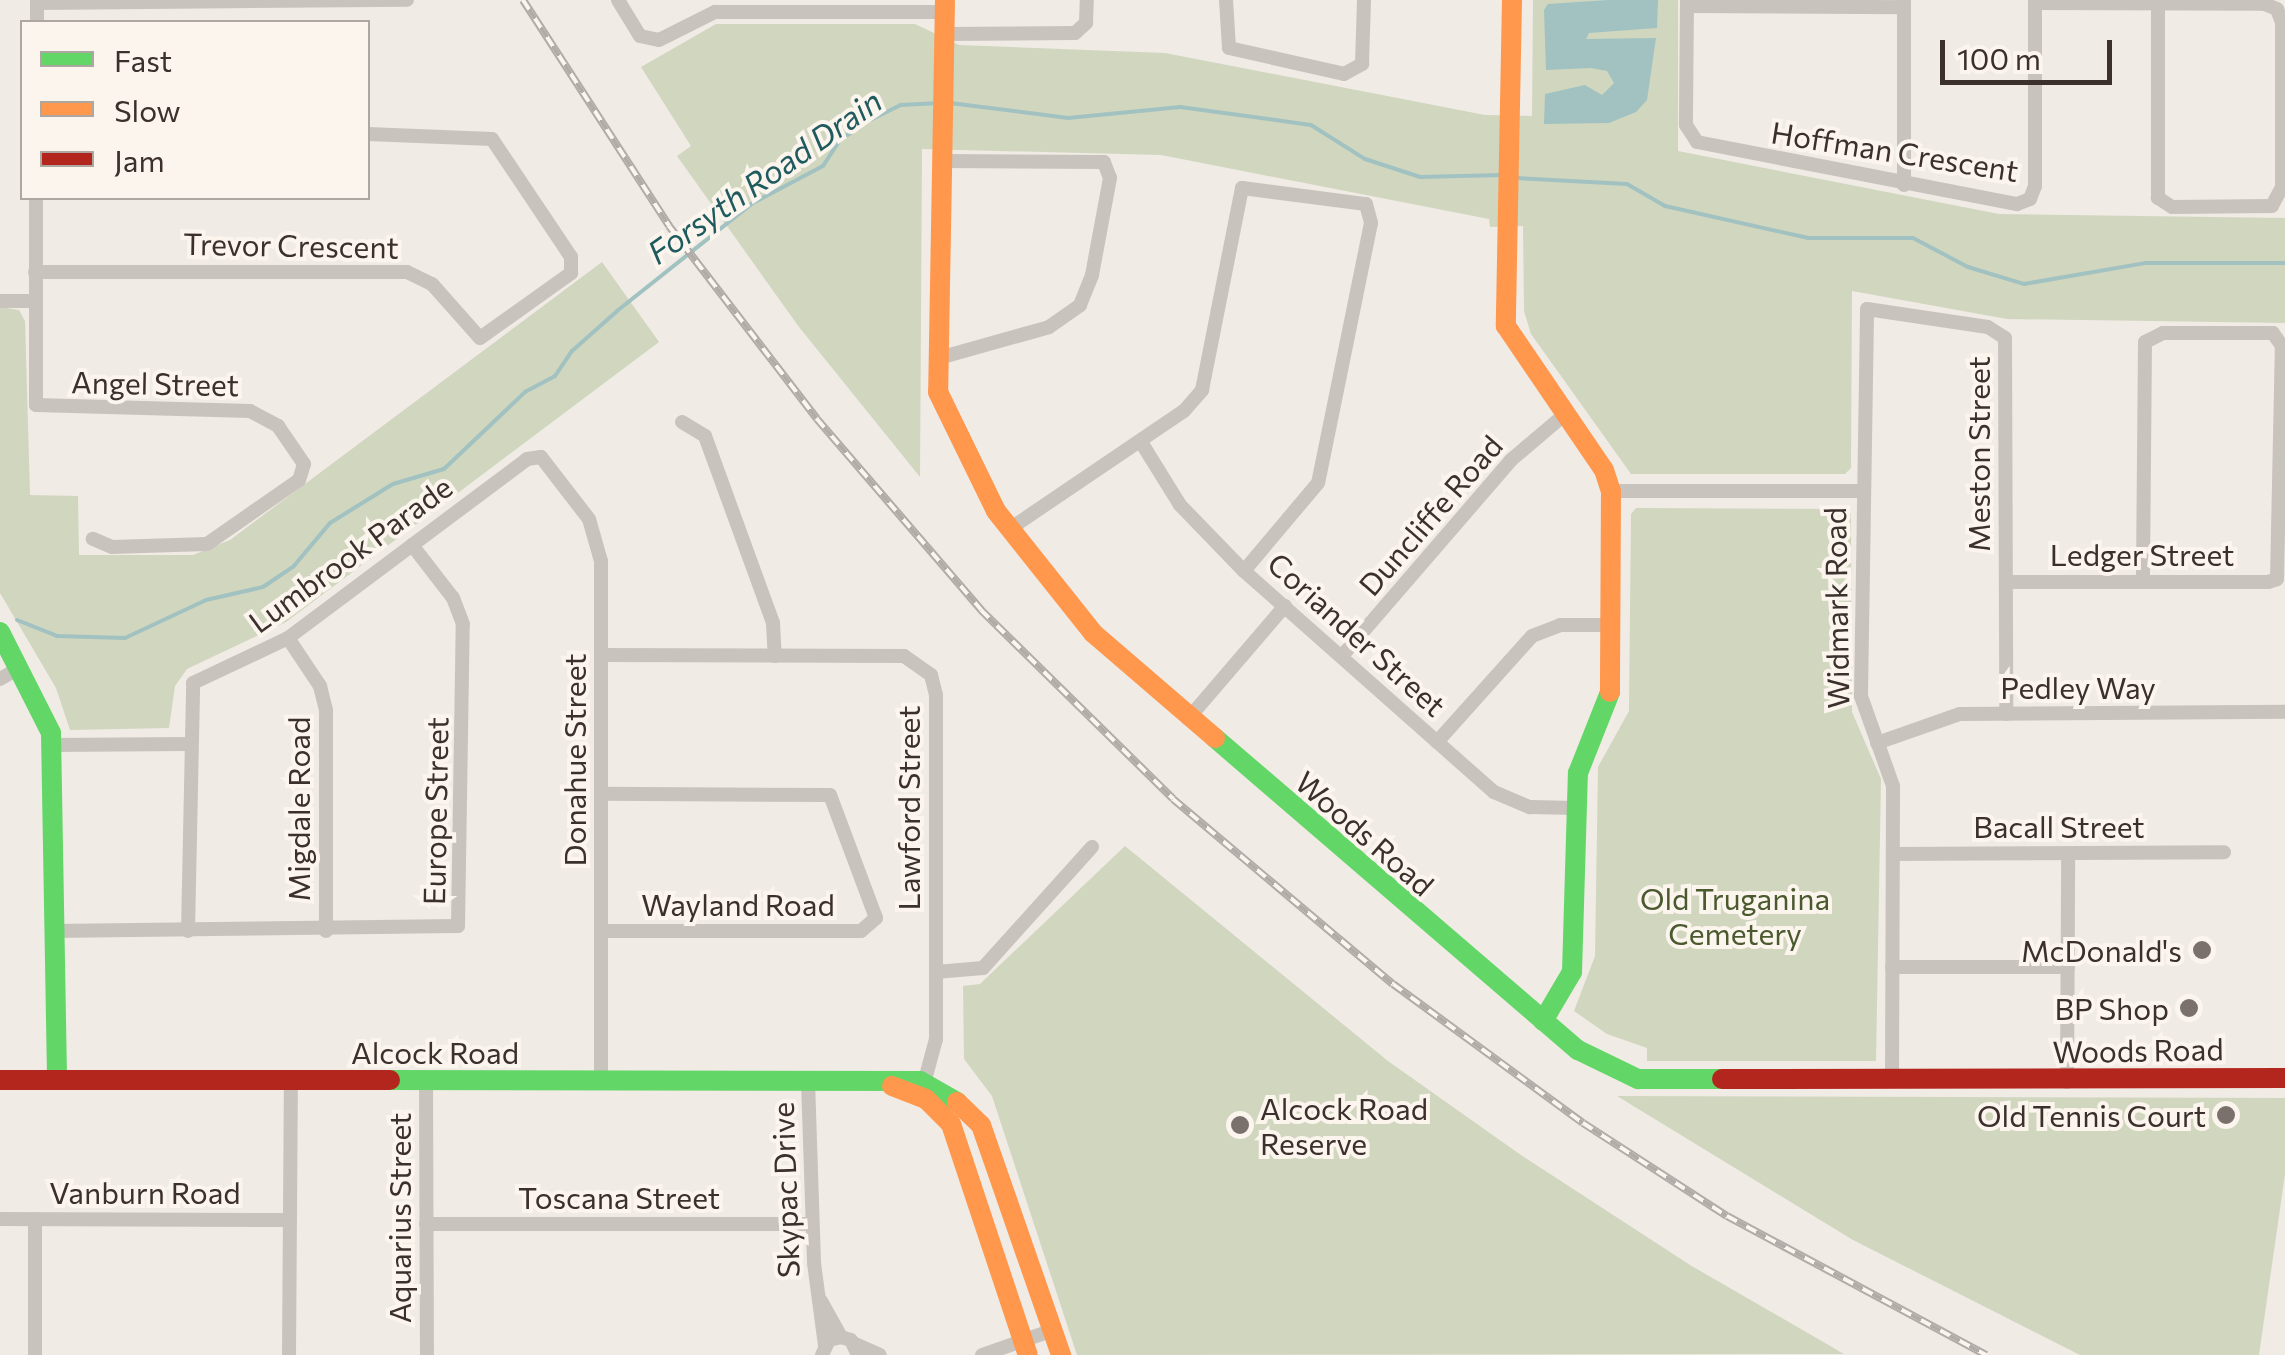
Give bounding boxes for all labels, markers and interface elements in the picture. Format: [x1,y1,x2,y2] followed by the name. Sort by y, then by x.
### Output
[20,20,370,200] legend
[1945,20,2118,82] scale bar
[1957,39,2041,76] text: 100 m
[114,41,172,78] text: Fast
[639,81,889,271] water label: Forsyth Road Drain
[114,91,181,128] text: Slow
[1769,114,2021,188] street label: Hoffman Crescent
[114,141,165,178] text: Jam
[183,225,399,265] street label: Trevor Crescent
[1960,356,1996,552] street label: Meston Street
[71,364,239,402] street label: Angel Street
[1351,428,1509,602] street label: Duncliffe Road
[241,468,459,640] street label: Lumbrook Parade
[1816,507,1856,709] street label: Widmark Road
[2050,536,2234,572] street label: Ledger Street
[1261,545,1453,723] street label: Coriander Street
[556,653,592,867] street label: Donahue Street
[2000,669,2156,705] street label: Pedley Way
[890,706,926,910] street label: Lawford Street
[280,717,316,901] street label: Migdale Road
[415,717,455,905] street label: Europe Street
[1289,763,1441,903] street label: Woods Road
[1973,808,2145,844] street label: Bacall Street
[1640,880,1830,950] park label: Old Truganina Cemetery
[641,886,835,922] street label: Wayland Road
[2021,932,2182,968] place label: McDonald's
[2191,939,2213,961] marker: McDonald's
[2055,990,2169,1026] place label: BP Shop
[2178,997,2200,1019] marker: BP Shop
[2052,1031,2224,1069] street label: Woods Road
[351,1034,519,1070] street label: Alcock Road
[1260,1090,1428,1160] place label: Alcock Road Reserve
[1977,1097,2206,1133] place label: Old Tennis Court
[764,1101,806,1279] street label: Skypac Drive
[2215,1104,2237,1126] marker: Old Tennis Court
[381,1113,417,1323] street label: Aquarius Street
[1229,1114,1251,1136] marker: Alcock Road Reserve
[49,1174,241,1210] street label: Vanburn Road
[518,1179,720,1215] street label: Toscana Street

